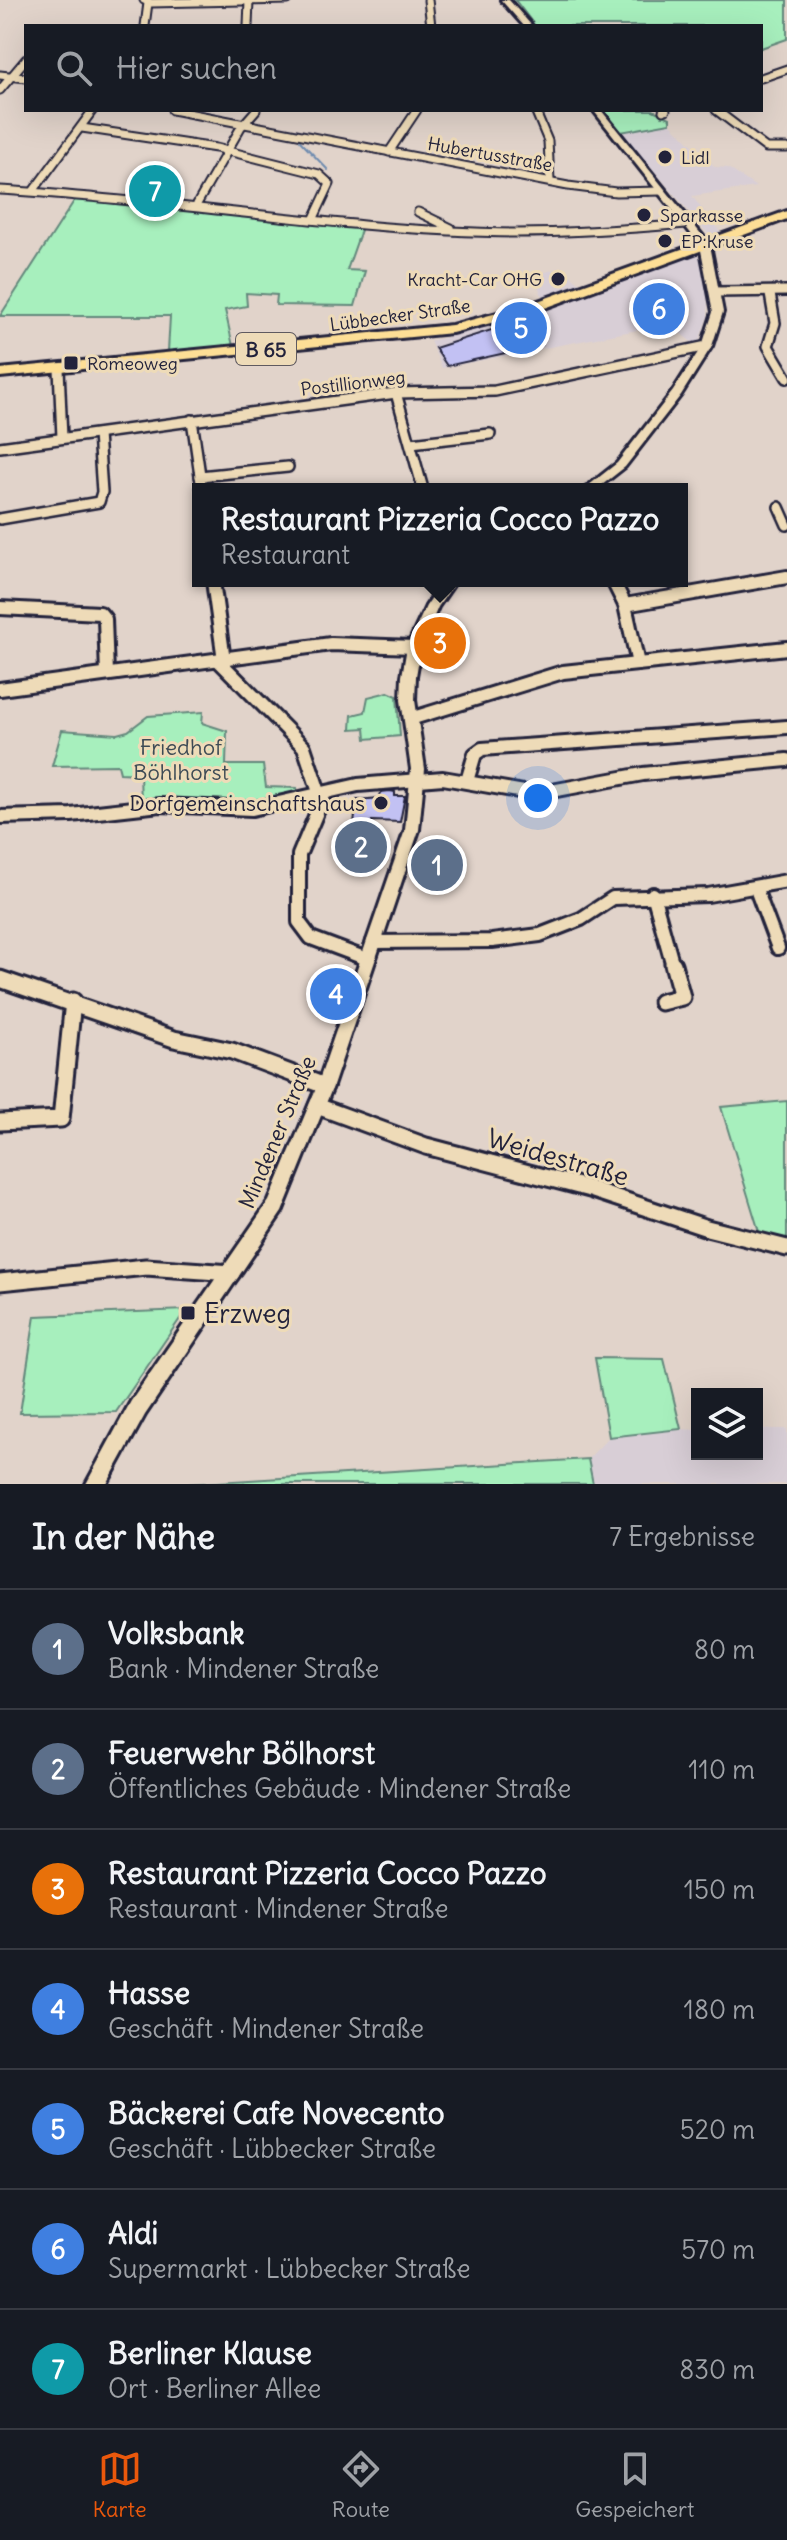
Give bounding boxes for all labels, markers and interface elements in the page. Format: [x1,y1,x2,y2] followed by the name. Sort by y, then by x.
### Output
[24,24,763,112] search box
[52,46,96,90] icon: search
[116,49,277,87] text: Hier suchen
[426,132,554,176] street label: Hubertusstraße
[681,146,709,169] place label: Lidl
[656,148,674,166] marker: Lidl
[129,161,181,221] pin: 7
[660,204,743,227] place label: Sparkasse
[635,206,653,224] marker: Sparkasse
[681,230,753,253] place label: EP:Kruse
[656,232,674,250] marker: EP:Kruse
[407,268,542,291] place label: Kracht-Car OHG
[549,270,567,288] marker: Kracht-Car OHG
[633,279,685,339] pin: 6
[328,294,472,336] street label: Lübbecker Straße
[495,298,547,358] pin: 5
[236,333,296,365] road number: B 65
[87,352,178,375] place label: Romeoweg
[62,354,80,372] marker: Romeoweg
[299,365,407,401] street label: Postillionweg
[192,483,688,587] popup
[221,500,659,538] text: Restaurant Pizzeria Cocco Pazzo
[221,538,350,571] text: Restaurant
[414,613,466,673] pin: 3
[133,733,229,786] park label: Friedhof Böhlhorst
[518,778,558,818] your location
[129,789,365,817] place label: Dorfgemeinschaftshaus
[372,794,390,812] marker: Dorfgemeinschaftshaus
[335,817,387,877] pin: 2
[411,835,463,895] pin: 1
[310,964,362,1024] pin: 4
[232,1051,322,1213] street label: Mindener Straße
[483,1121,633,1193] street label: Weidestraße
[204,1297,291,1330] place label: Erzweg
[179,1304,197,1322] marker: Erzweg
[691,1388,763,1460] map controls
[691,1388,763,1460] button: layers
[32,1515,215,1558] text: In der Nähe
[609,1520,755,1553] text: 7 Ergebnisse
[108,1614,244,1652] text: Volksbank
[53,1633,63,1666] text: 1
[694,1633,755,1666] text: 80 m
[108,1652,379,1685] text: Bank · Mindener Straße
[108,1734,375,1772] text: Feuerwehr Bölhorst
[51,1753,65,1786] text: 2
[688,1753,755,1786] text: 110 m
[108,1772,571,1805] text: Öffentliches Gebäude · Mindener Straße
[108,1854,547,1892] text: Restaurant Pizzeria Cocco Pazzo
[51,1873,65,1906] text: 3
[684,1873,755,1906] text: 150 m
[108,1892,448,1925] text: Restaurant · Mindener Straße
[108,1974,190,2012] text: Hasse
[50,1993,66,2026] text: 4
[684,1993,755,2026] text: 180 m
[108,2012,424,2045] text: Geschäft · Mindener Straße
[108,2094,445,2132] text: Bäckerei Cafe Novecento
[51,2113,65,2146] text: 5
[680,2113,755,2146] text: 520 m
[108,2132,436,2165] text: Geschäft · Lübbecker Straße
[108,2214,158,2252] text: Aldi
[50,2233,66,2266] text: 6
[681,2233,755,2266] text: 570 m
[108,2252,470,2285] text: Supermarkt · Lübbecker Straße
[108,2334,312,2372] text: Berliner Klause
[52,2353,64,2386] text: 7
[679,2353,755,2386] text: 830 m
[108,2372,321,2405] text: Ort · Berliner Allee
[93,2447,147,2523] tab: Karte
[332,2447,390,2523] tab: Route
[575,2447,694,2523] tab: Gespeichert

